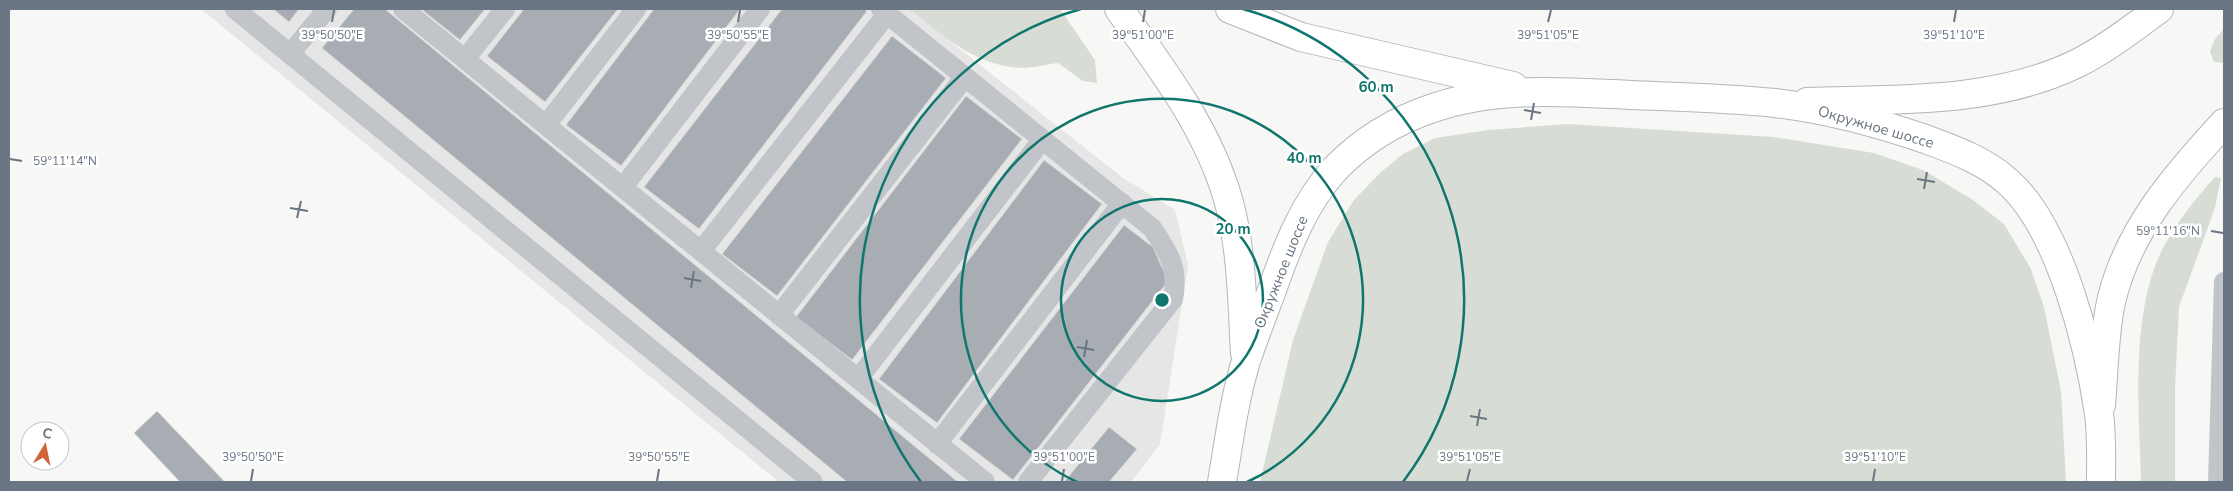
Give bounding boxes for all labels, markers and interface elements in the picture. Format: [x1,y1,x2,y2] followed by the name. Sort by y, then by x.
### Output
[301,27,363,43] text: 39°50'50"E
[707,27,769,43] text: 39°50'55"E
[1112,27,1174,43] text: 39°51'00"E
[1517,27,1579,43] text: 39°51'05"E
[1923,27,1985,43] text: 39°51'10"E
[1358,77,1394,97] text: 60 m
[1816,101,1936,153] street label: Окружное шоссе
[1286,148,1322,168] text: 40 m
[33,153,97,169] text: 59°11'14"N
[1249,213,1313,331] street label: Окружное шоссе
[1215,219,1251,239] text: 20 m
[2136,223,2200,239] text: 59°11'16"N
[1153,291,1171,309] centre of rings
[20,421,70,471] north arrow
[41,424,54,444] text: С
[222,449,284,465] text: 39°50'50"E
[628,449,690,465] text: 39°50'55"E
[1033,449,1095,465] text: 39°51'00"E
[1439,449,1501,465] text: 39°51'05"E
[1844,449,1906,465] text: 39°51'10"E

